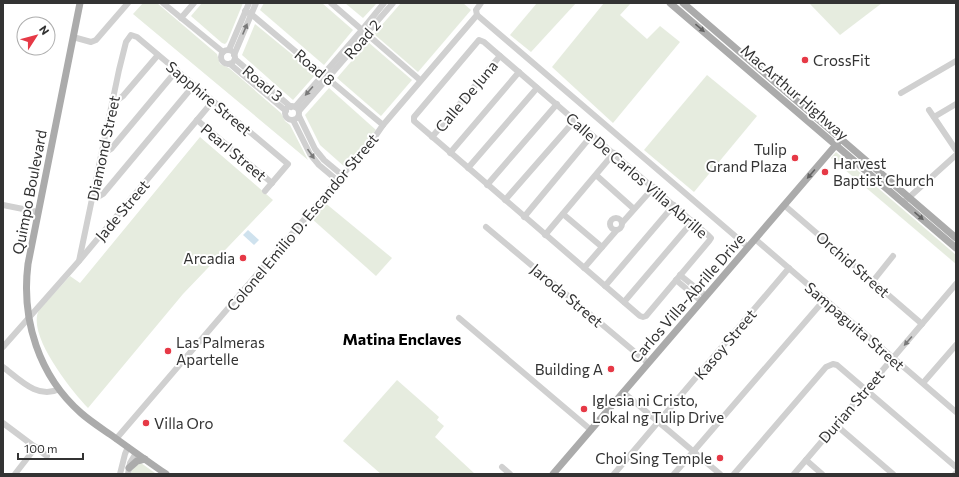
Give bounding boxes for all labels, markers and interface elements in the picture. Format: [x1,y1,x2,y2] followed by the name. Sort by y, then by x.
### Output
[16,16,56,56] north arrow
[340,16,384,62] street label: Road 2
[37,23,52,37] text: N
[242,23,248,34] one-way arrow
[695,24,705,33] one-way arrow
[737,40,853,144] street label: MacArthur Highway
[291,45,339,89] street label: Road 8
[813,51,870,69] place label: CrossFit
[800,55,810,65] marker: CrossFit
[163,57,255,139] street label: Sapphire Street
[431,57,501,135] street label: Calle De Juna
[239,61,287,105] street label: Road 3
[304,85,313,96] one-way arrow
[83,94,123,202] street label: Diamond Street
[562,109,712,242] street label: Calle De Carlos Villa Abrille
[198,119,270,185] street label: Pearl Street
[8,128,50,256] street label: Quimpo Boulevard
[222,130,382,314] street label: Colonel Emilio D. Escandor Street
[706,140,787,175] place label: Tulip Grand Plaza
[307,149,315,159] one-way arrow
[790,153,800,163] marker: Tulip Grand Plaza
[833,154,934,189] place label: Harvest Baptist Church
[820,167,830,177] marker: Harvest Baptist Church
[806,169,815,179] one-way arrow
[91,176,153,244] street label: Jade Street
[914,211,924,220] one-way arrow
[812,227,894,301] street label: Orchid Street
[626,229,748,366] street label: Carlos Villa-Abrille Drive
[183,249,235,267] place label: Arcadia
[238,253,248,263] marker: Arcadia
[527,260,607,330] street label: Jaroda Street
[802,278,908,374] street label: Sampaguita Street
[690,305,760,383] street label: Kasoy Street
[342,329,462,348] district label: Matina Enclaves
[176,333,265,368] place label: Las Palmeras Apartelle
[903,335,912,346] one-way arrow
[163,346,173,356] marker: Las Palmeras Apartelle
[535,360,603,378] place label: Building A
[606,364,616,374] marker: Building A
[814,366,888,446] street label: Durian Street
[592,391,724,426] place label: Iglesia ni Cristo, Lokal ng Tulip Drive
[579,404,589,414] marker: Iglesia ni Cristo, Lokal ng Tulip Drive
[154,414,213,432] place label: Villa Oro
[141,418,151,428] marker: Villa Oro
[18,435,83,461] scale bar
[24,441,58,455] text: 100 m
[595,449,712,467] place label: Choi Sing Temple
[715,453,725,463] marker: Choi Sing Temple

